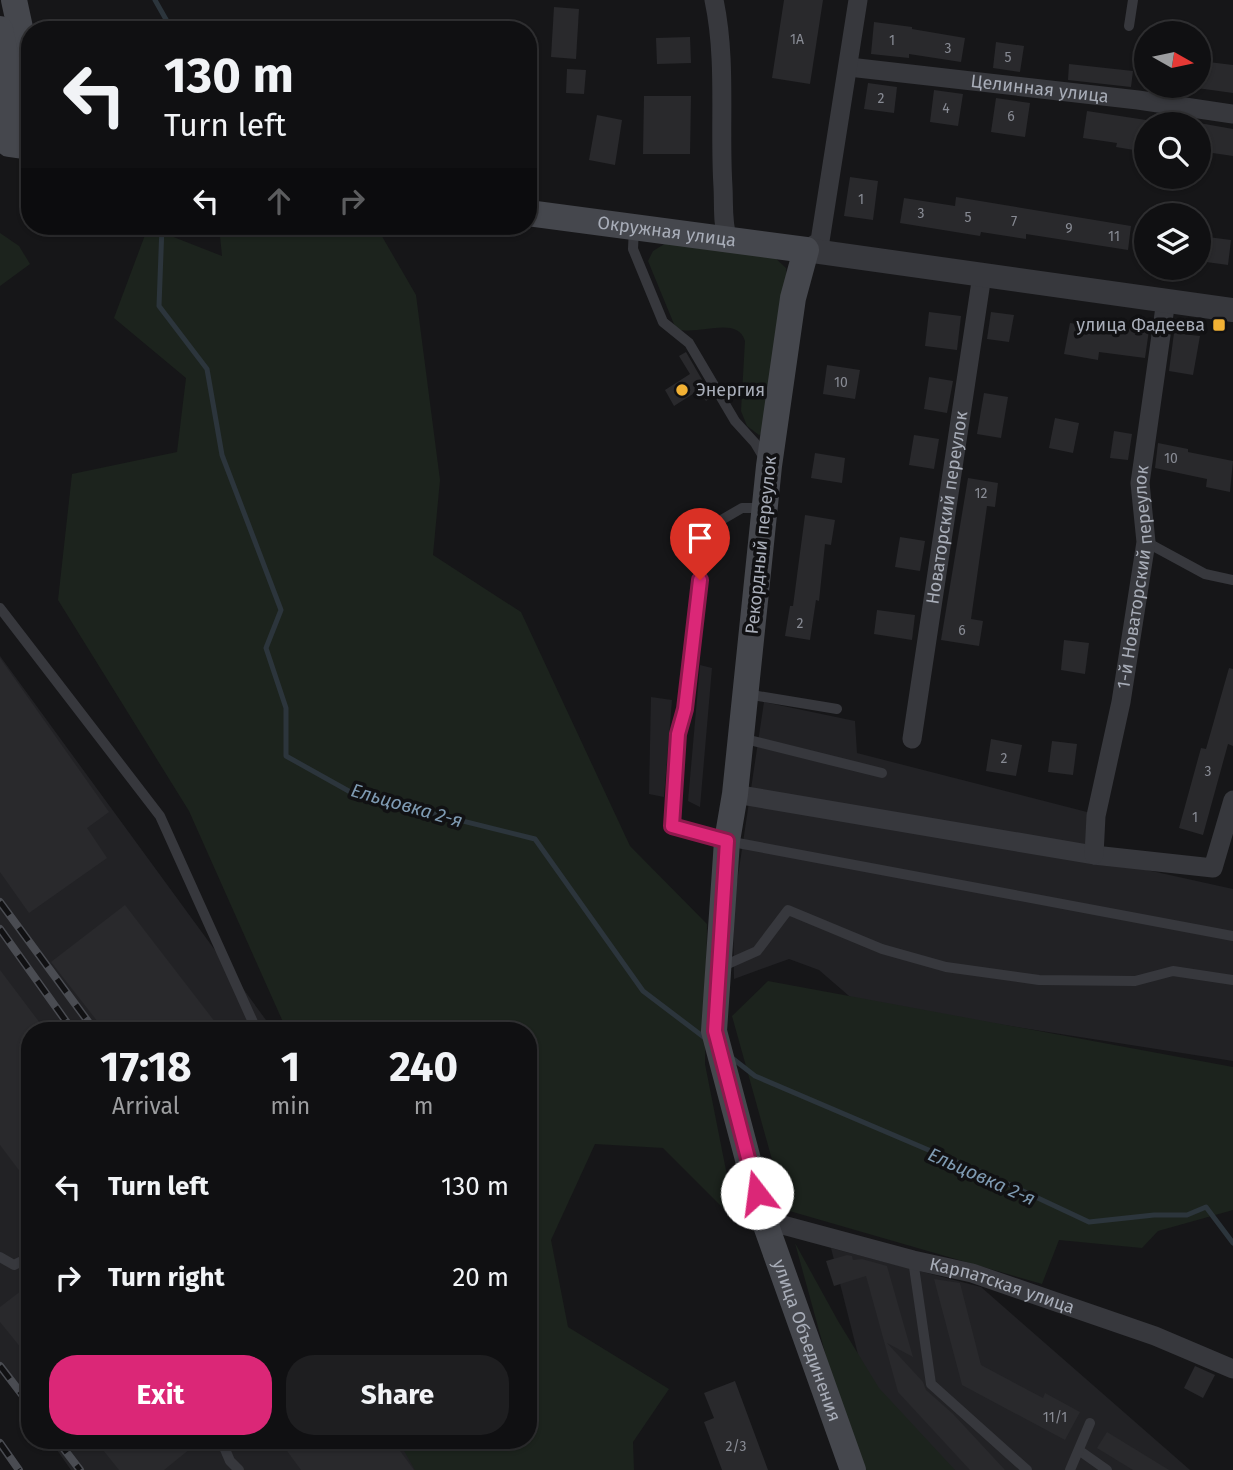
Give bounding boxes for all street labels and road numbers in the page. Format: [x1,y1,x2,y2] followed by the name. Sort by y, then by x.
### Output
[970,70,1110,108] street label: Целинная улица
[596,211,737,252] street label: Окружная улица
[921,409,972,606] street label: Новаторский переулок
[741,454,781,635] street label: Рекордный переулок
[1112,463,1157,691] street label: 1-й Новаторский переулок
[927,1253,1078,1319] street label: Карпатская улица
[768,1256,846,1424] street label: улица Объединения

